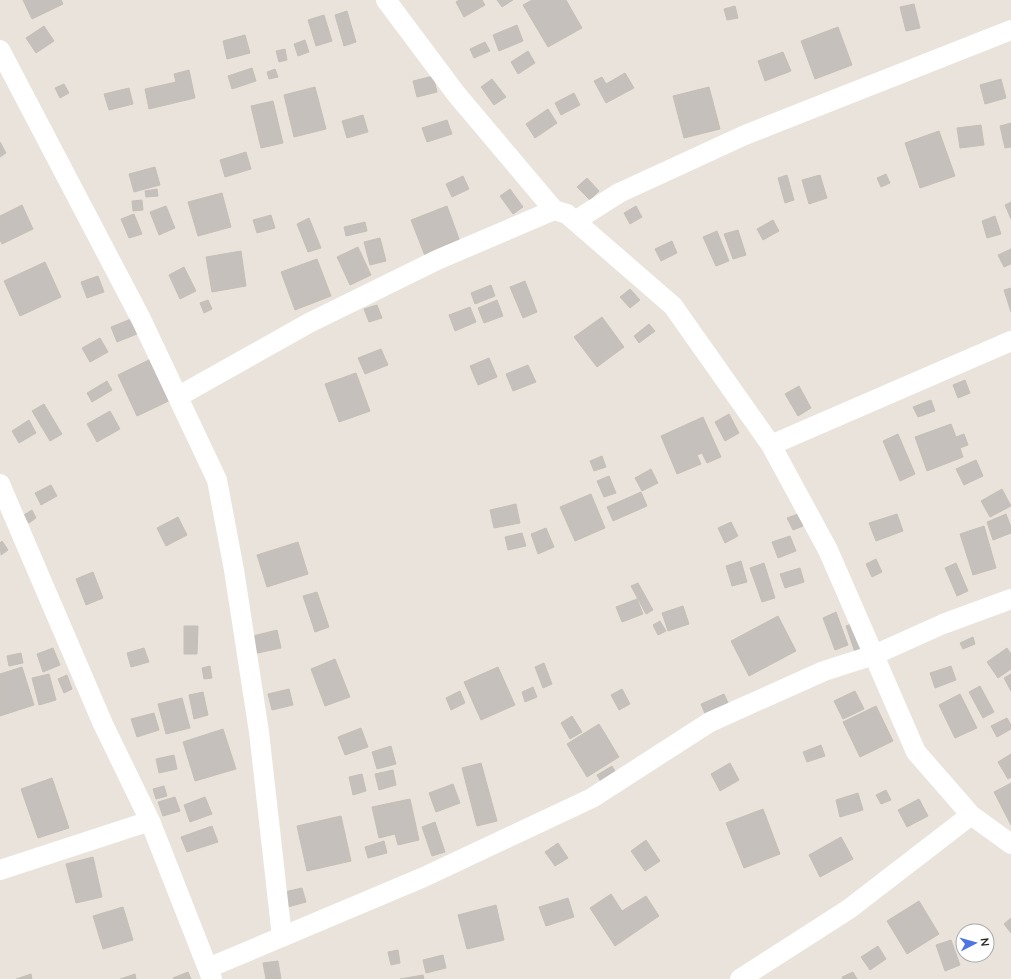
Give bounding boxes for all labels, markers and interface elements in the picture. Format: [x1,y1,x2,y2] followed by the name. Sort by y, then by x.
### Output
[955,923,995,963] north arrow
[979,937,992,947] text: N

